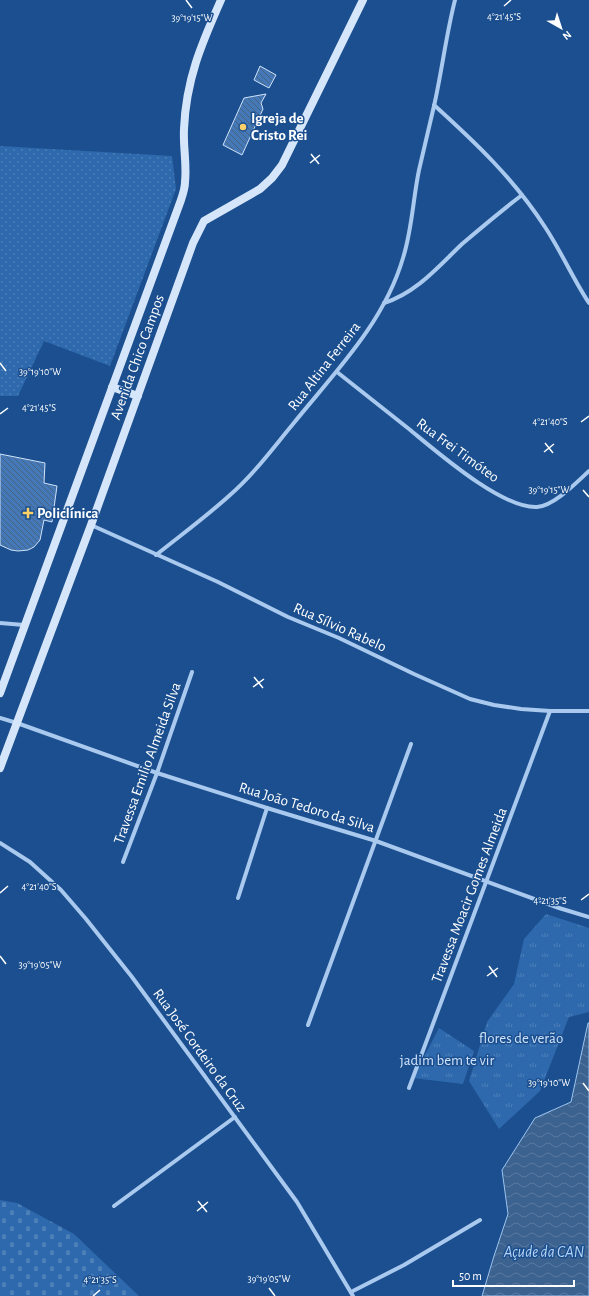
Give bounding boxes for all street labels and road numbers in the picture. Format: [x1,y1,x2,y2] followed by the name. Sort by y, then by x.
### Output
[108,293,167,422] street label: Avenida Chico Campos
[285,319,364,413] street label: Rua Altina Ferreira
[414,416,502,485] street label: Rua Frei Timóteo
[291,600,389,655] street label: Rua Sílvio Rabelo
[111,680,184,846] street label: Travessa Emilio Almeida Silva
[237,780,377,835] street label: Rua João Tedoro da Silva
[429,805,510,985] street label: Travessa Moacir Gomes Almeida
[150,986,249,1114] street label: Rua José Cordeiro da Cruz

